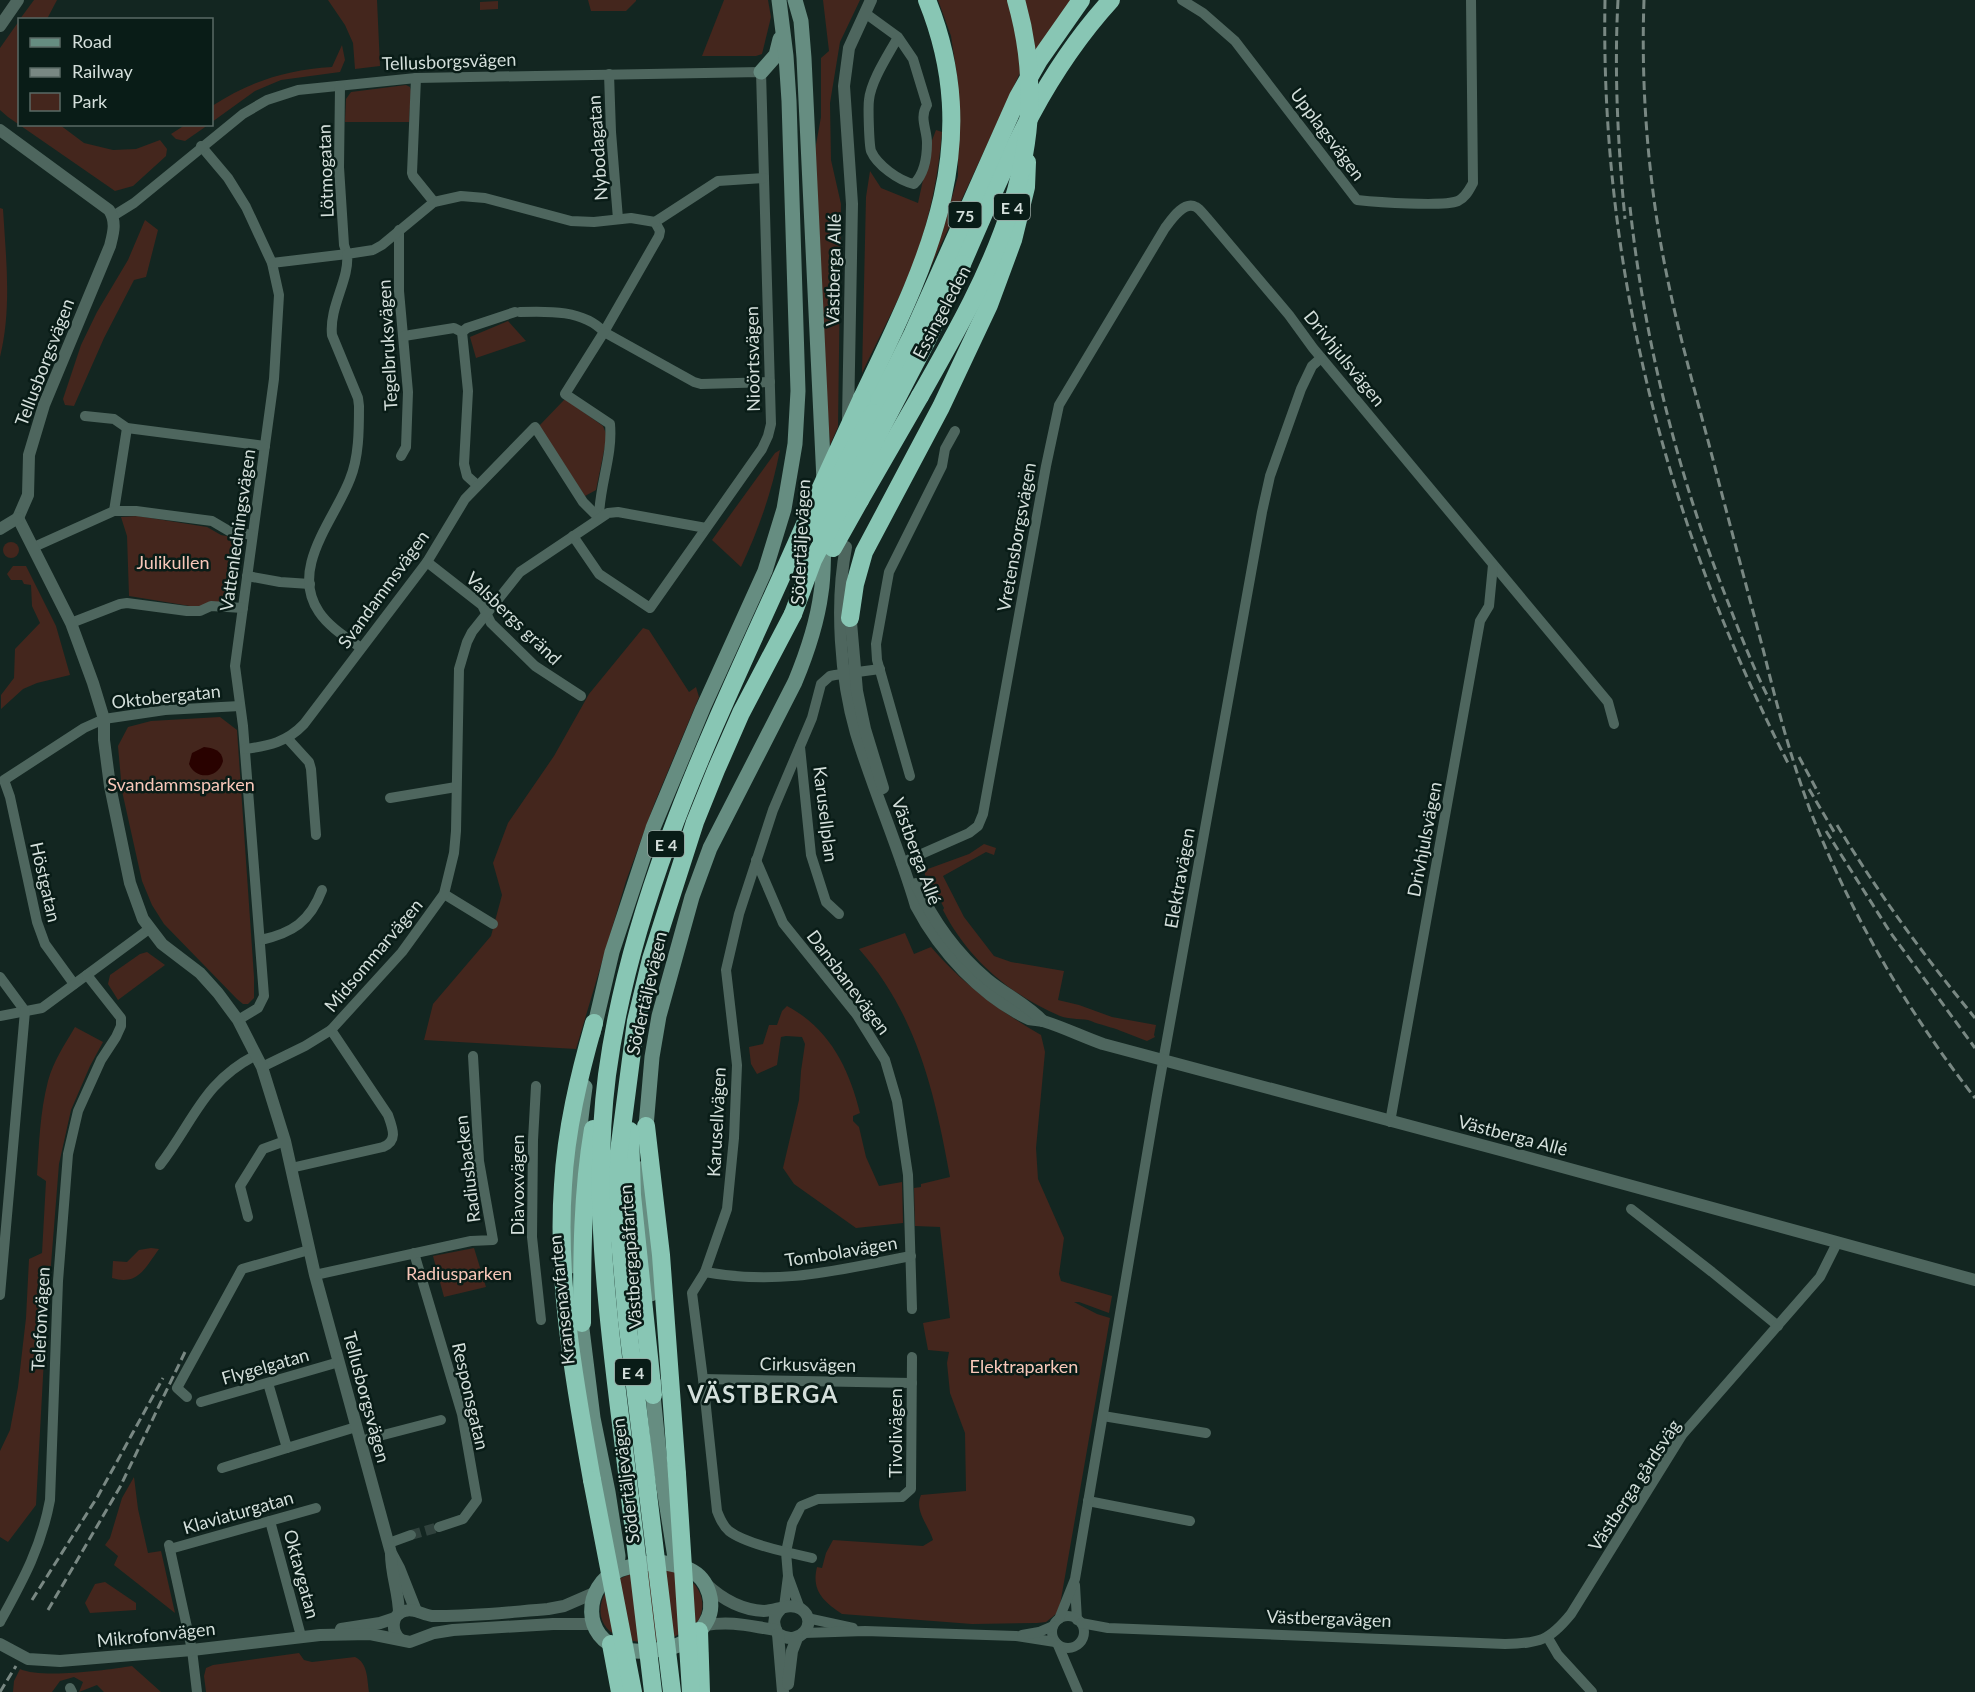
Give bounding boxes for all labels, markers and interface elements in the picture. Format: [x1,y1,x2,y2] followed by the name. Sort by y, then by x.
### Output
[18,18,213,126] legend
[72,30,112,52] text: Road
[381,48,517,74] street label: Tellusborgsvägen
[72,60,133,82] text: Railway
[1286,83,1370,185] street label: Upplagsvägen
[72,90,108,112] text: Park
[582,94,612,202] street label: Nybodagatan
[312,124,338,218] street label: Lötmogatan
[994,194,1030,220] road number: E 4
[948,202,982,228] road number: 75
[821,214,845,326] street label: Västberga Allé
[907,262,975,362] street label: Essingeleden
[373,279,401,411] street label: Tegelbruksvägen
[10,295,78,429] street label: Tellusborgsvägen
[740,306,764,412] street label: Nioörtsvägen
[1300,306,1390,410] street label: Drivhjulsvägen
[215,447,259,613] street label: Vattenledningsvägen
[992,461,1040,613] street label: Vretensborgsvägen
[786,478,814,606] street label: Södertäljevägen
[333,526,433,652] street label: Svandammsvägen
[136,551,210,573] park label: Julikullen
[462,567,566,669] street label: Valsbergs gränd
[110,679,222,713] street label: Oktobergatan
[809,765,843,863] street label: Karusellplan
[107,773,255,795] park label: Svandammsparken
[1402,780,1446,898] street label: Drivhjulsvägen
[887,794,947,908] street label: Västberga Allé
[1159,826,1199,930] street label: Elektravägen
[648,831,684,857] road number: E 4
[26,840,66,924] street label: Höstgatan
[319,894,427,1016] street label: Midsommarvägen
[802,925,896,1039] street label: Dansbanevägen
[621,929,671,1057] street label: Södertäljevägen
[702,1066,730,1178] street label: Karusellvägen
[1456,1110,1570,1160] street label: Västberga Allé
[449,1114,485,1224] street label: Radiusbacken
[506,1134,528,1236] street label: Diavoxvägen
[614,1184,646,1330] street label: Västbergapåfarten
[783,1231,899,1271] street label: Tombolavägen
[543,1234,579,1366] street label: Kransenavfarten
[406,1262,512,1284] park label: Radiusparken
[26,1266,54,1372] street label: Telefonvägen
[339,1329,395,1465] street label: Tellusborgsvägen
[448,1340,494,1452] street label: Responsgatan
[219,1343,311,1389] street label: Flygelgatan
[760,1352,856,1376] street label: Cirkusvägen
[970,1355,1078,1377] park label: Elektraparken
[615,1359,651,1385] road number: E 4
[686,1379,839,1408] district label: VÄSTBERGA
[884,1388,906,1478] street label: Tivolivägen
[1583,1415,1685,1555] street label: Västberga gårdsväg
[606,1417,644,1545] street label: Södertäljevägen
[180,1486,296,1538] street label: Klaviaturgatan
[280,1527,324,1621] street label: Oktavgatan
[1266,1605,1392,1631] street label: Västbergavägen
[96,1617,216,1651] street label: Mikrofonvägen

